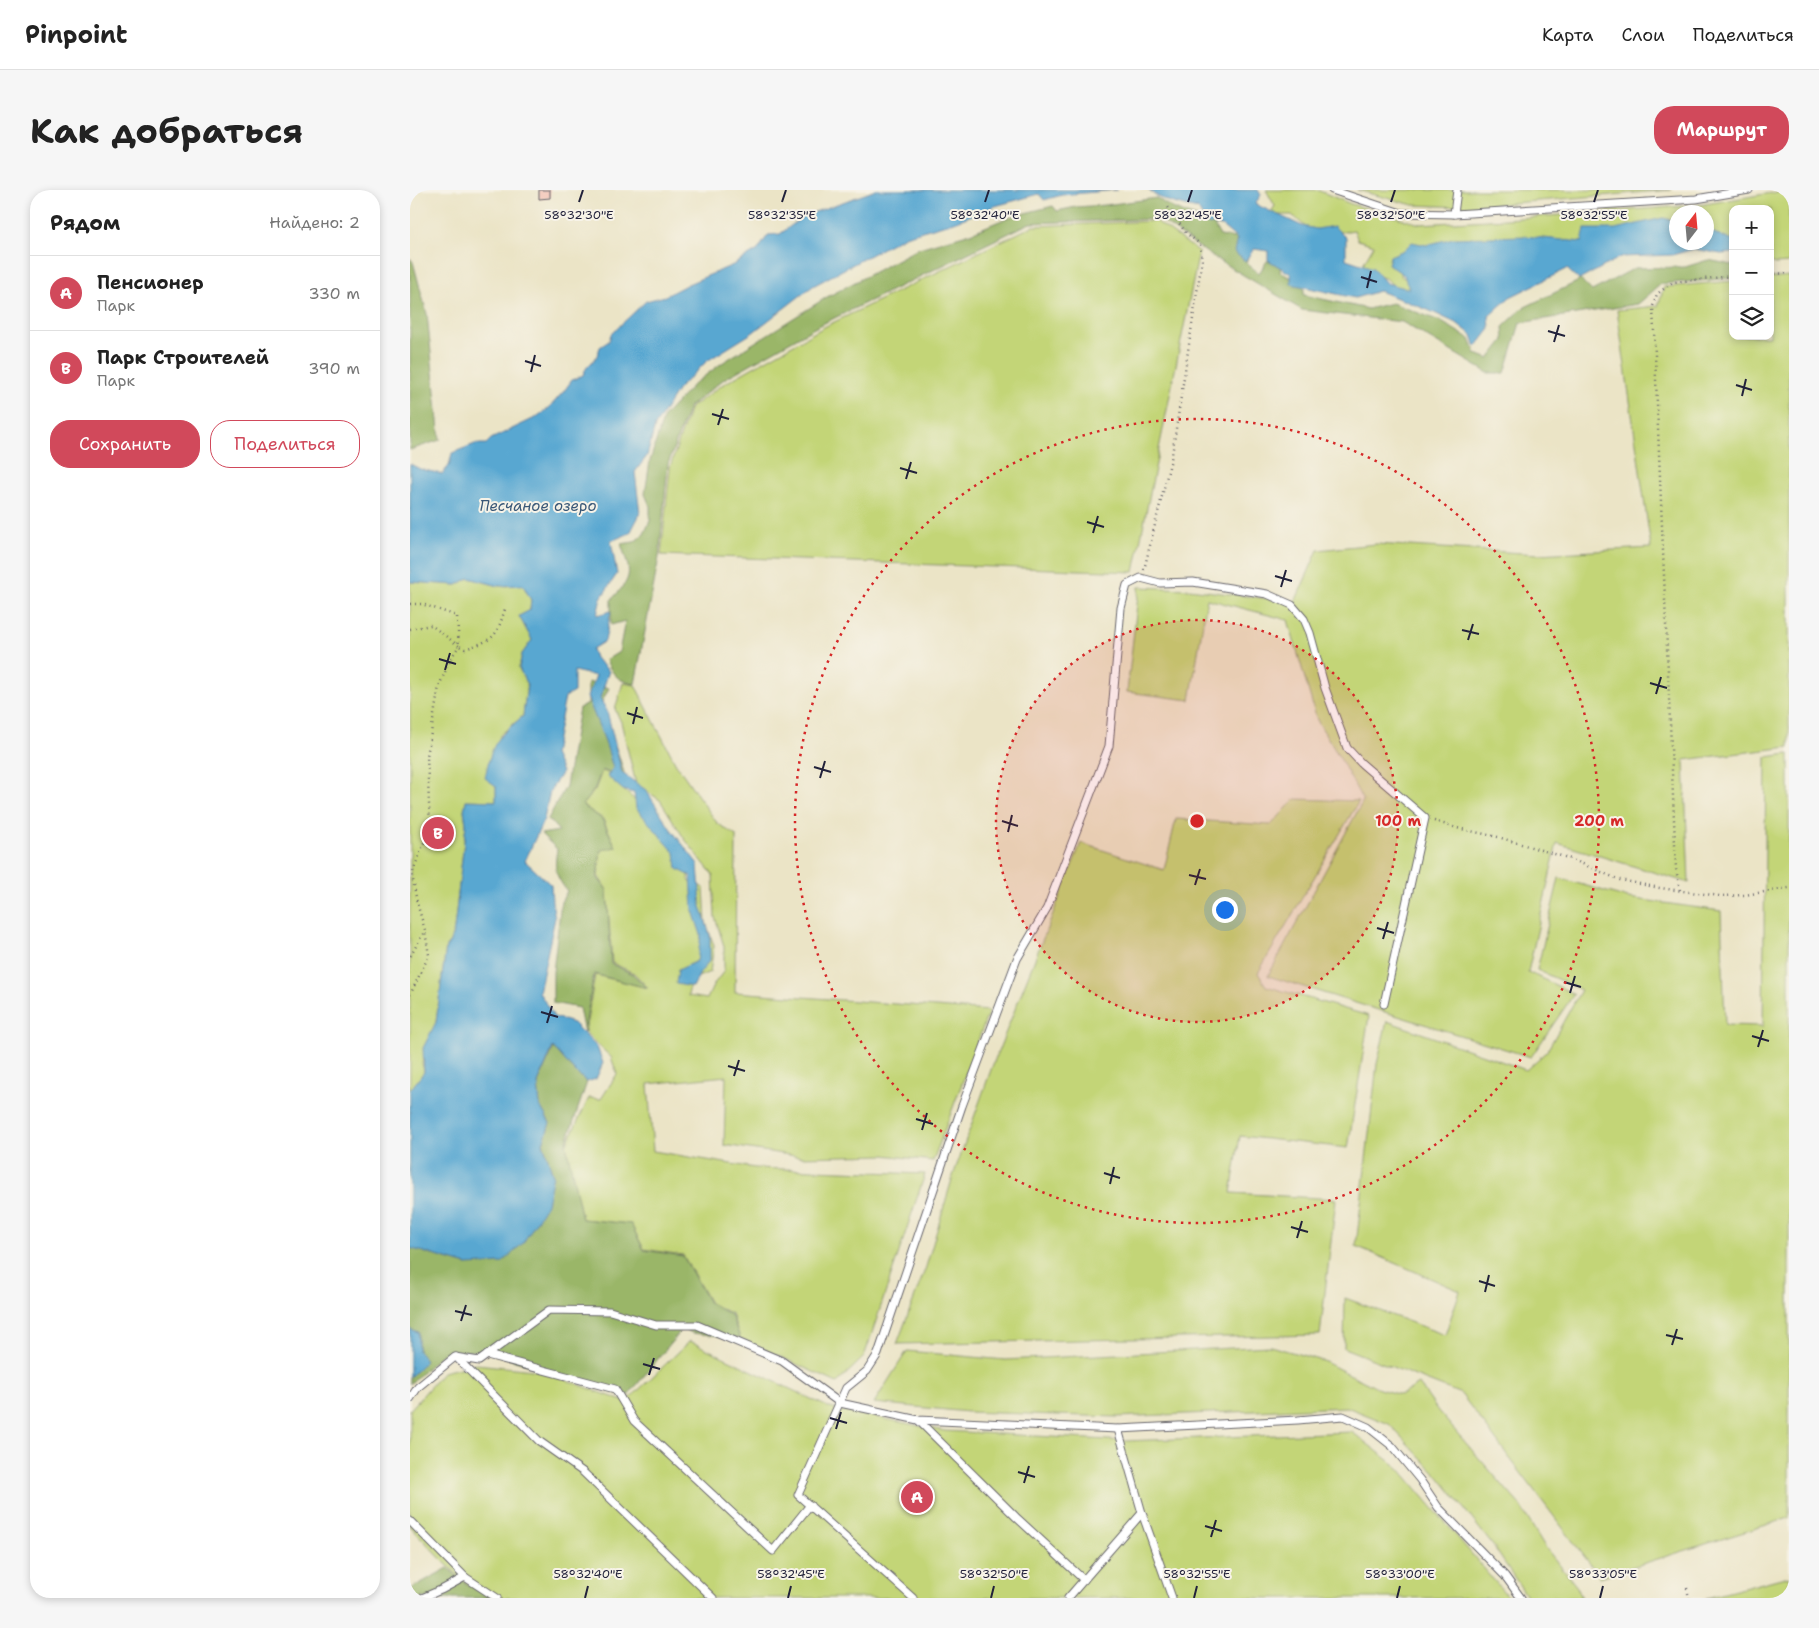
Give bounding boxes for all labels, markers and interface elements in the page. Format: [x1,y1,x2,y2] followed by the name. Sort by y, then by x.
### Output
[25,19,127,51] text: Pinpoint
[1542,23,1593,47] text: Карта
[1621,23,1665,47] text: Слои
[1693,23,1794,47] text: Поделиться
[1654,106,1789,154] button: Маршрут
[30,107,303,154] text: Как добраться
[1669,205,1714,250] north arrow
[1729,205,1774,340] map controls
[1729,205,1774,250] button: +
[544,207,614,223] text: 58°32'30"E
[748,207,816,223] text: 58°32'35"E
[950,207,1020,223] text: 58°32'40"E
[1154,207,1222,223] text: 58°32'45"E
[1357,207,1425,223] text: 58°32'50"E
[1560,207,1628,223] text: 58°32'55"E
[50,209,120,237] text: Рядом
[269,212,360,233] text: Найдено: 2
[1729,250,1774,295] button: −
[97,270,204,295] text: Пенсионер
[60,283,72,304] text: A
[308,283,360,304] text: 330 m
[97,295,135,316] text: Парк
[1729,295,1774,340] button: layers
[97,345,269,370] text: Парк Строителей
[61,358,71,379] text: B
[308,358,360,379] text: 390 m
[97,370,135,391] text: Парк
[50,420,200,468] button: Сохранить
[210,420,360,468] button: Поделиться
[479,496,597,516] water label: Песчаное озеро
[1375,811,1421,831] text: 100 m
[1574,811,1624,831] text: 200 m
[1188,812,1206,830] centre of rings
[422,814,454,852] pin: B
[1212,897,1238,923] your location
[901,1478,933,1516] pin: A
[553,1566,623,1582] text: 58°32'40"E
[757,1566,825,1582] text: 58°32'45"E
[960,1566,1028,1582] text: 58°32'50"E
[1163,1566,1231,1582] text: 58°32'55"E
[1365,1566,1435,1582] text: 58°33'00"E
[1569,1566,1637,1582] text: 58°33'05"E

